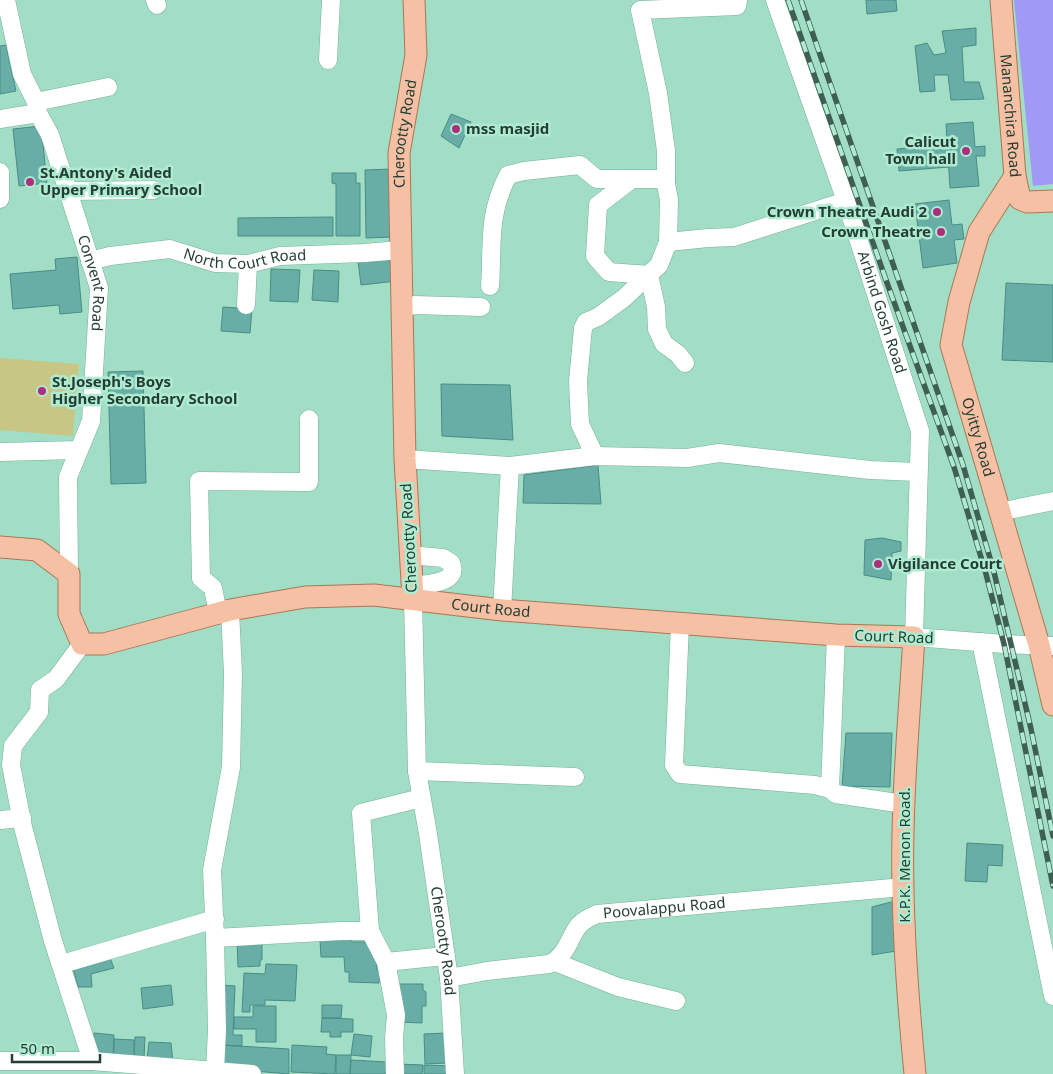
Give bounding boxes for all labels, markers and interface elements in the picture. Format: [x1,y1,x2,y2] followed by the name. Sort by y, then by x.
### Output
[996,53,1026,178] street label: Mananchira Road
[388,78,421,188] street label: Cherootty Road
[466,118,549,138] place label: mss masjid
[450,123,462,135] marker: mss masjid
[885,131,956,168] place label: Calicut Town hall
[960,145,972,157] marker: Calicut Town hall
[40,162,202,199] place label: St.Antony's Aided Upper Primary School
[24,176,36,188] marker: St.Antony's Aided Upper Primary School
[767,201,927,221] place label: Crown Theatre Audi 2
[931,206,943,218] marker: Crown Theatre Audi 2
[821,221,931,241] place label: Crown Theatre
[935,226,947,238] marker: Crown Theatre
[74,232,110,332] street label: Convent Road
[181,243,307,273] street label: North Court Road
[854,248,912,376] street label: Arbind Gosh Road
[52,371,237,408] place label: St.Joseph's Boys Higher Secondary School
[36,385,48,397] marker: St.Joseph's Boys Higher Secondary School
[958,395,1000,479] street label: Oyitty Road
[395,483,421,593] street label: Cherootty Road
[888,553,1002,573] place label: Vigilance Court
[872,558,884,570] marker: Vigilance Court
[450,593,531,621] street label: Court Road
[854,625,934,647] street label: Court Road
[894,787,914,923] street label: K.P.K. Menon Road.
[427,885,461,996] street label: Cherootty Road
[602,892,726,922] street label: Poovalappu Road
[12,1032,100,1064] scale bar
[20,1038,55,1058] text: 50 m

